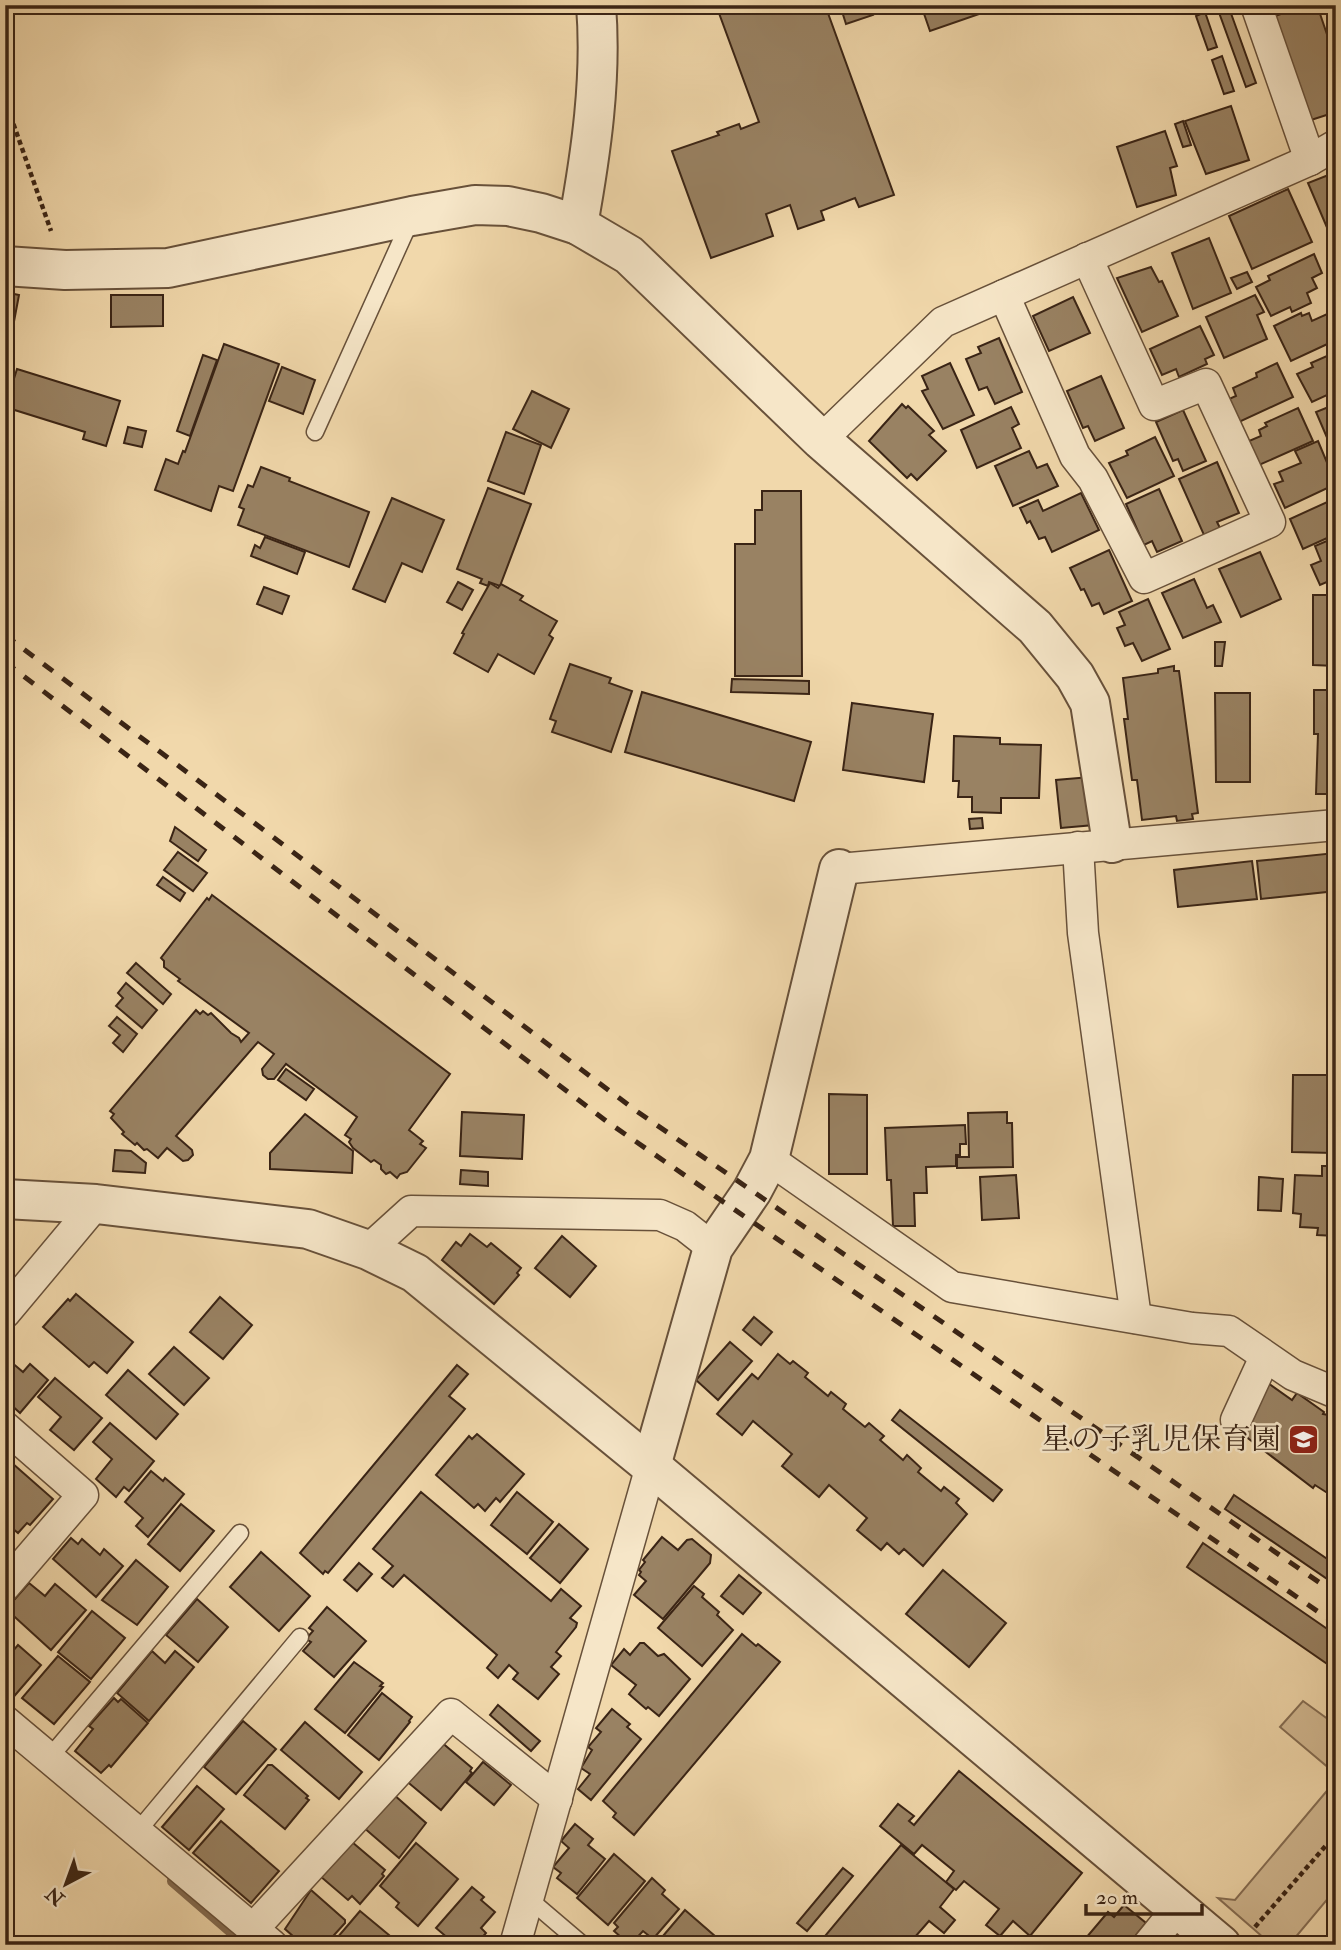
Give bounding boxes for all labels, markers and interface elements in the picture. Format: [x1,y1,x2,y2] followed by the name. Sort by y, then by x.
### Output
[1041,1421,1281,1458] place label: 星の子乳児保育園
[1287,1422,1321,1456] school or university icon: 星の子乳児保育園
[32,1848,102,1918] north arrow
[1086,1873,1201,1917] scale bar
[40,1881,71,1911] text: N
[1096,1884,1138,1911] text: 20 m

